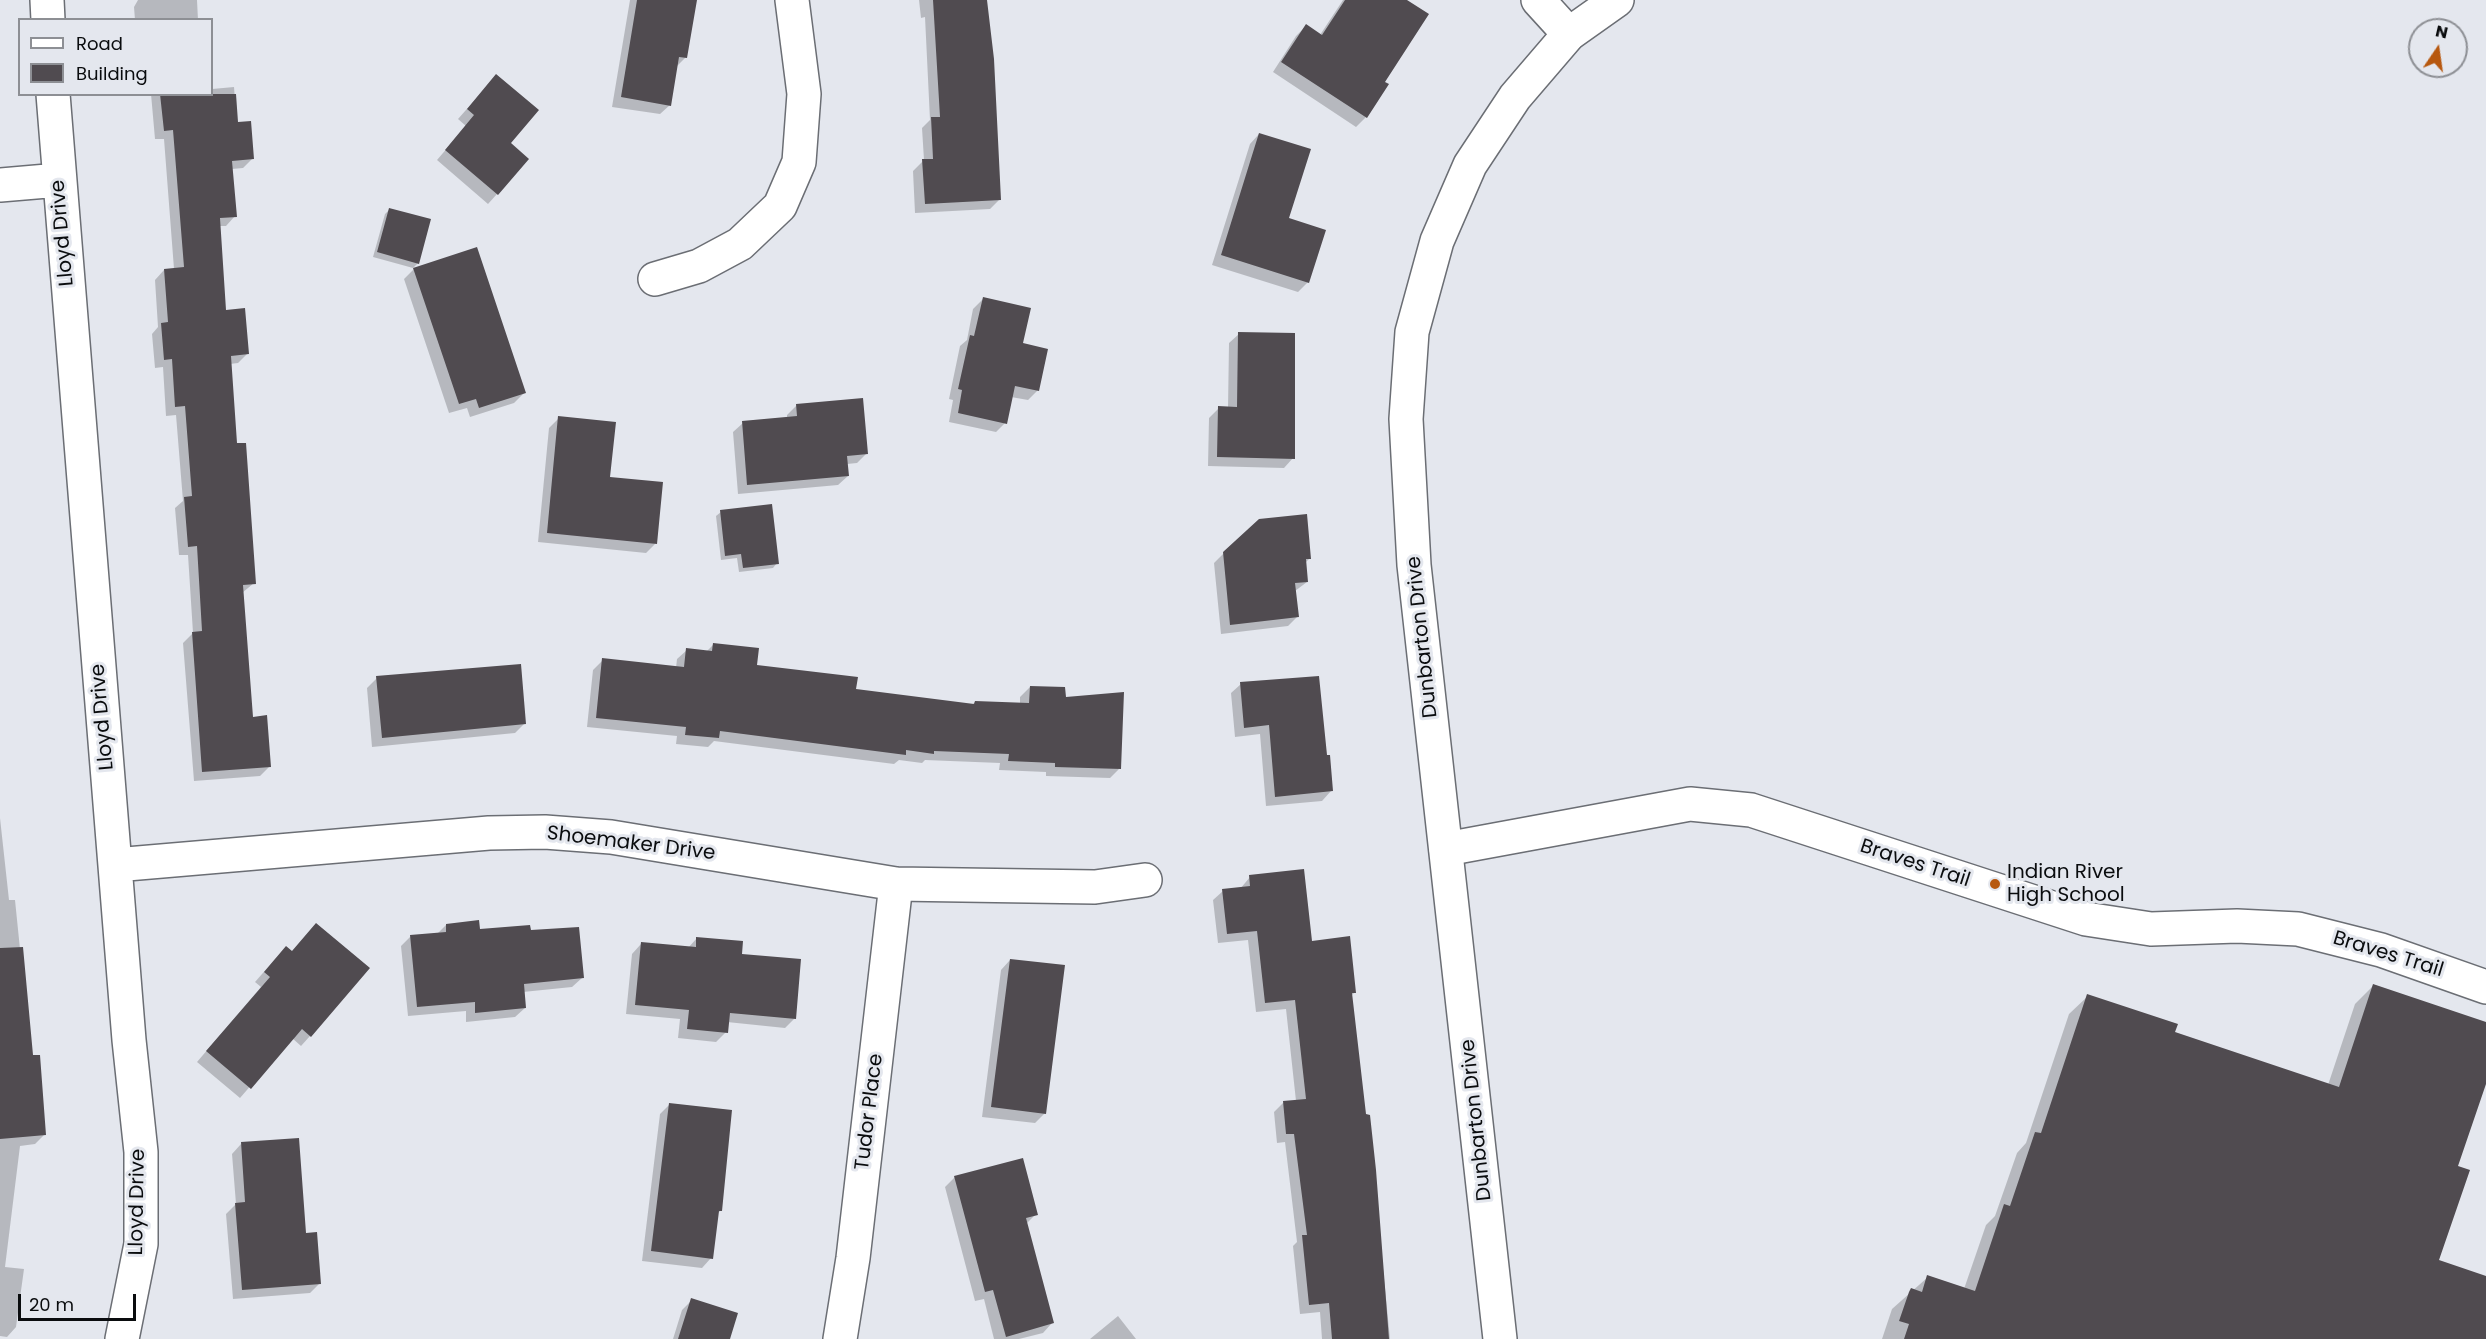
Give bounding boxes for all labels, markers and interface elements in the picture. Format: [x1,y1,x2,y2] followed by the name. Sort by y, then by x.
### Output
[18,18,213,96] legend
[2408,18,2468,78] north arrow
[2433,19,2450,44] text: N
[76,31,123,56] text: Road
[76,61,148,86] text: Building
[46,179,80,287] street label: Lloyd Drive
[1403,555,1443,719] street label: Dunbarton Drive
[86,663,120,771] street label: Lloyd Drive
[545,822,717,866] street label: Shoemaker Drive
[1857,835,1973,893] street label: Braves Trail
[2007,861,2125,908] place label: Indian River High School
[1988,877,2002,891] marker: Indian River High School
[2330,927,2446,983] street label: Braves Trail
[1457,1038,1497,1202] street label: Dunbarton Drive
[851,1052,889,1172] street label: Tudor Place
[125,1148,151,1256] street label: Lloyd Drive
[21,1282,140,1320] scale bar
[29,1292,74,1317] text: 20 m

